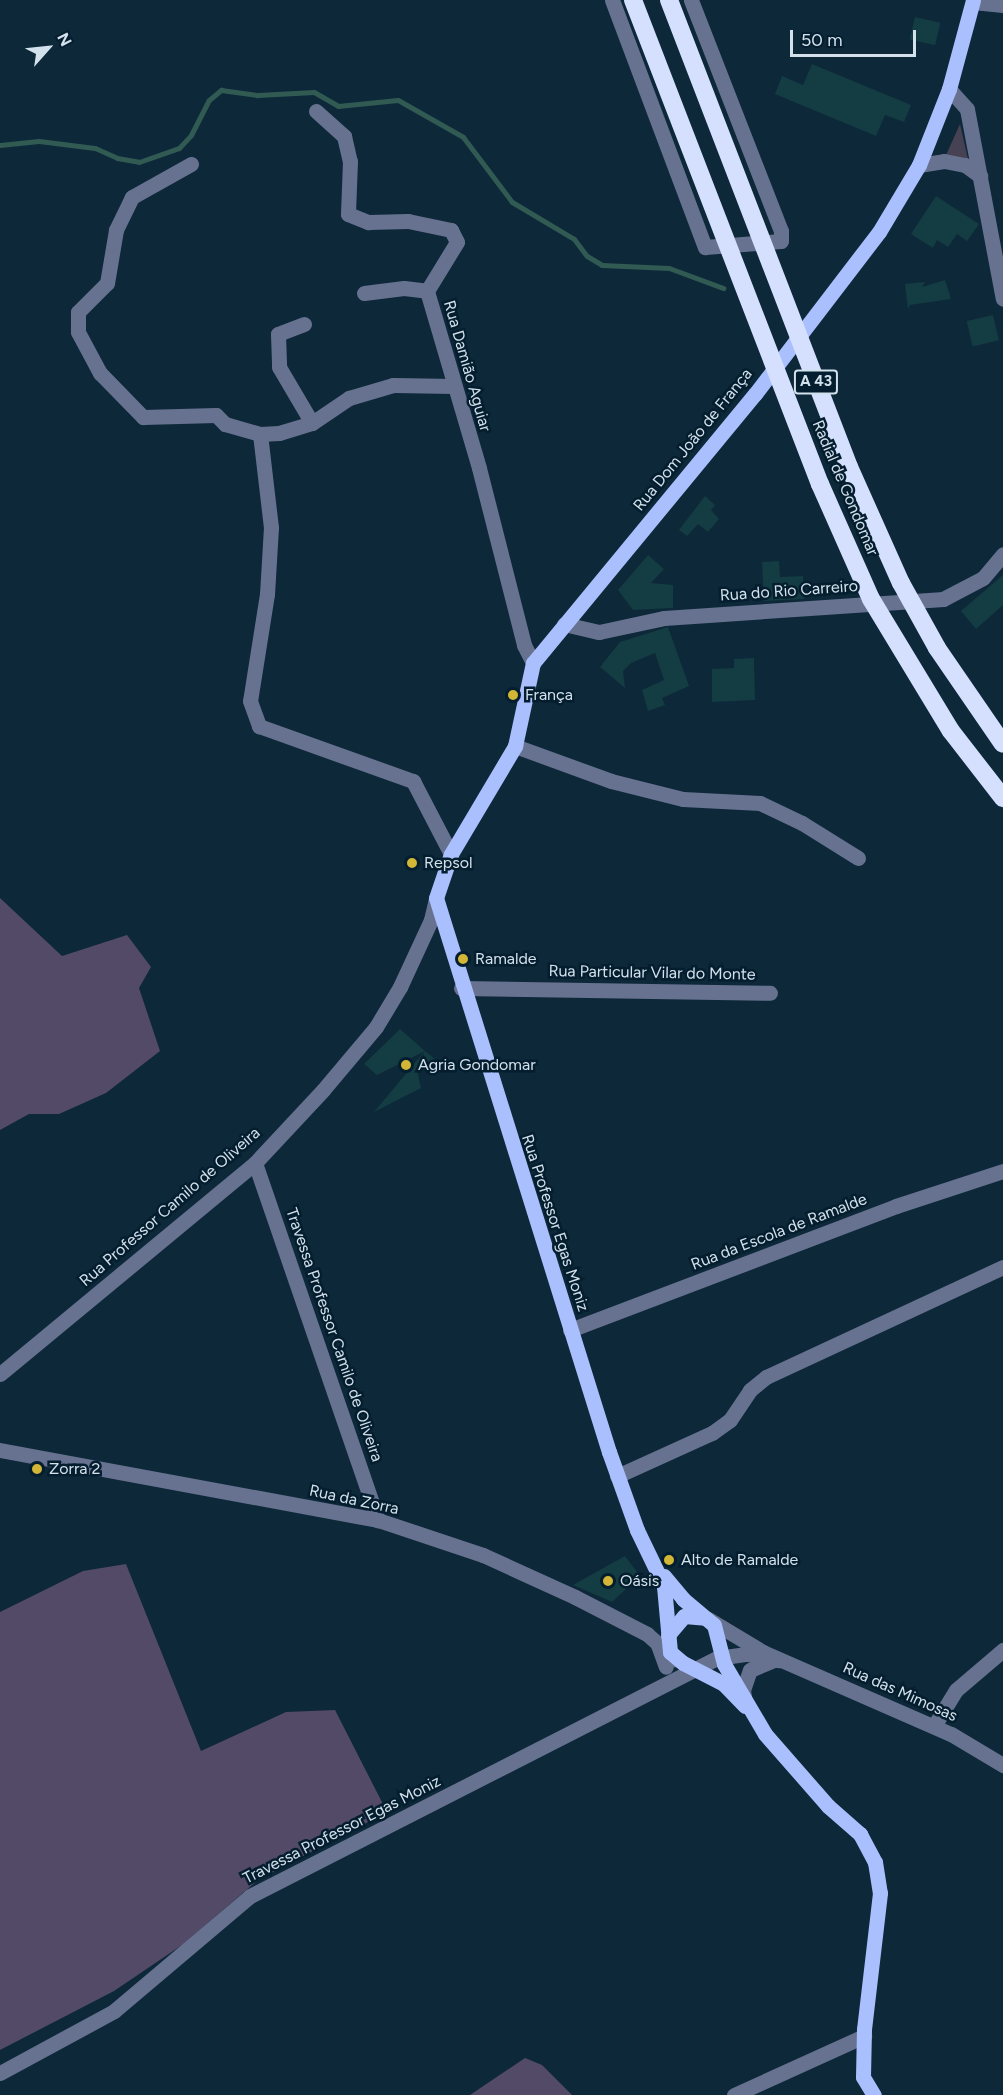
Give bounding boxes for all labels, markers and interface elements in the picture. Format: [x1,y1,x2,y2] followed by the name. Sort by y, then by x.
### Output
[18,18,78,78] north arrow
[793,18,919,56] scale bar
[801,29,843,51] text: 50 m
[53,30,76,49] text: N
[439,298,495,434] street label: Rua Damião Aguiar
[630,365,756,515] street label: Rua Dom João de França
[794,370,838,394] road number: A 43
[808,417,882,559] street label: Radial de Gondomar
[719,577,859,605] street label: Rua do Rio Carreiro
[525,685,573,705] place label: França
[506,688,520,702] marker: França
[424,853,472,873] place label: Repsol
[405,856,419,870] marker: Repsol
[475,949,537,969] place label: Ramalde
[456,952,470,966] marker: Ramalde
[548,962,756,984] street label: Rua Particular Vilar do Monte
[418,1055,536,1075] place label: Agria Gondomar
[399,1058,413,1072] marker: Agria Gondomar
[76,1123,264,1291] street label: Rua Professor Camilo de Oliveira
[517,1132,593,1314] street label: Rua Professor Egas Moniz
[688,1190,870,1274] street label: Rua da Escola de Ramalde
[281,1206,387,1464] street label: Travessa Professor Camilo de Oliveira
[49,1459,100,1479] place label: Zorra 2
[30,1462,44,1476] marker: Zorra 2
[307,1481,401,1519] street label: Rua da Zorra
[681,1550,798,1570] place label: Alto de Ramalde
[662,1553,676,1567] marker: Alto de Ramalde
[620,1571,659,1591] place label: Oásis
[601,1574,615,1588] marker: Oásis
[840,1658,960,1726] street label: Rua das Mimosas
[240,1772,444,1888] street label: Travessa Professor Egas Moniz

